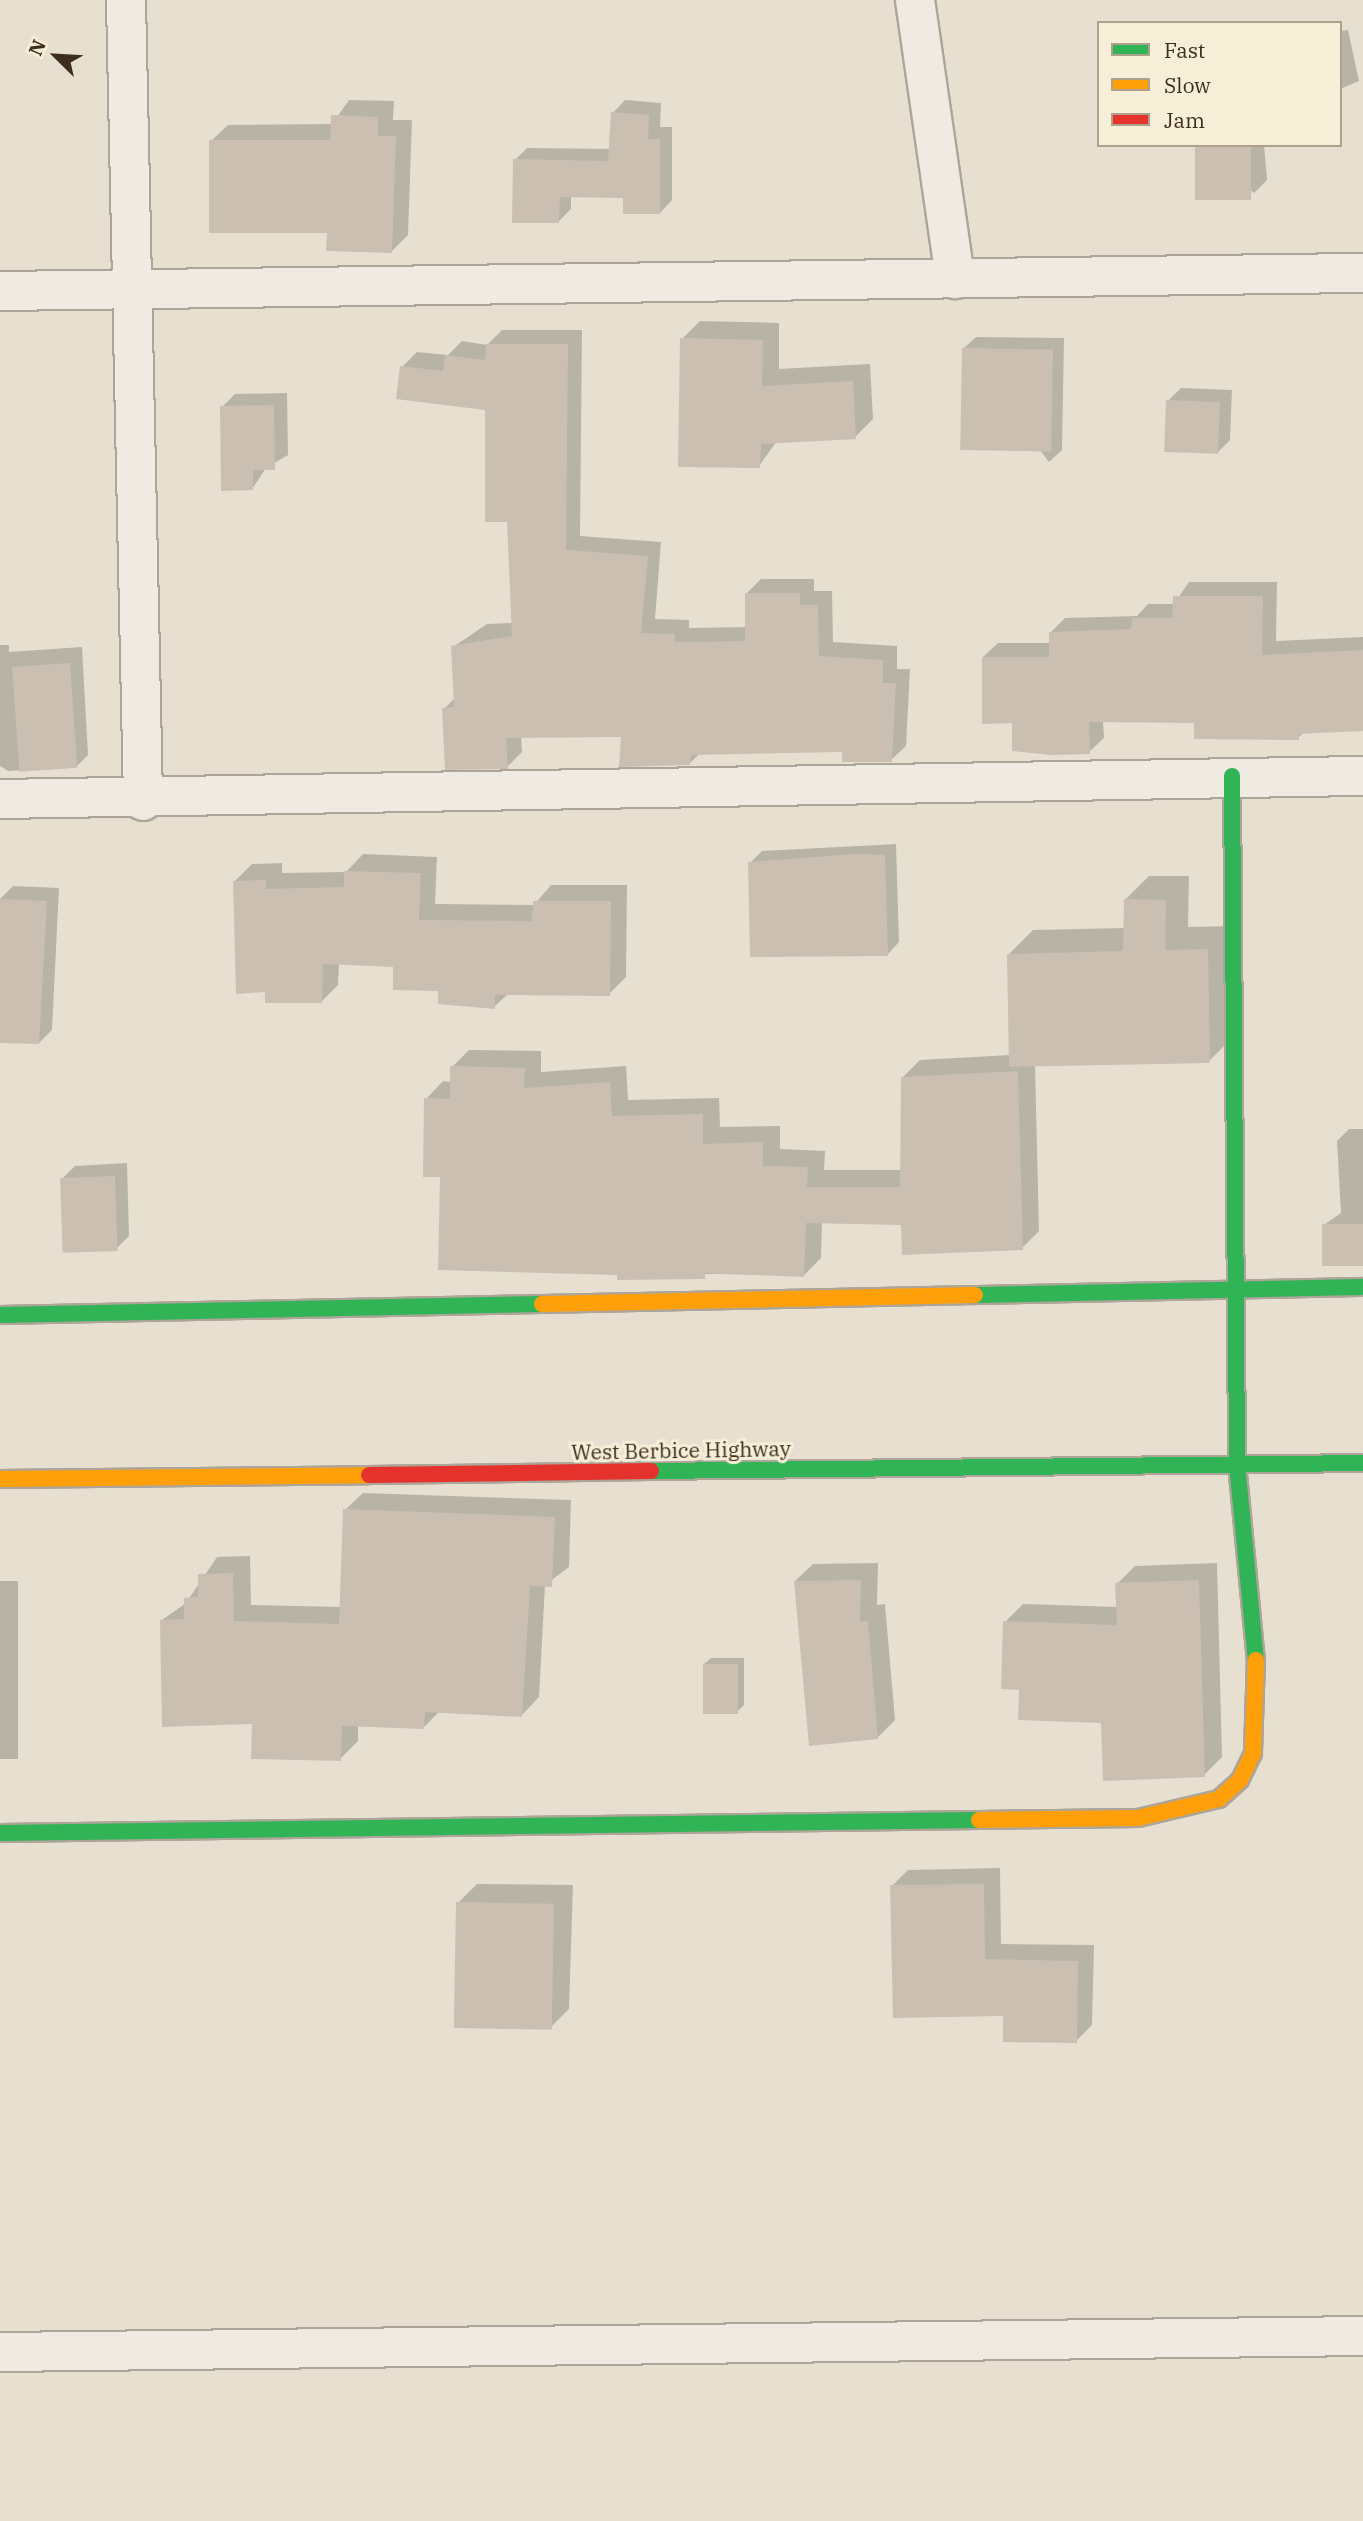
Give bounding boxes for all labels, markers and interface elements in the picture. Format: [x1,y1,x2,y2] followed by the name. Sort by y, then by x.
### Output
[21,21,91,91] north arrow
[1097,21,1342,147] legend
[23,36,51,59] text: N
[1164,36,1205,64] text: Fast
[1164,71,1211,99] text: Slow
[1164,106,1205,134] text: Jam
[571,1435,791,1465] street label: West Berbice Highway

